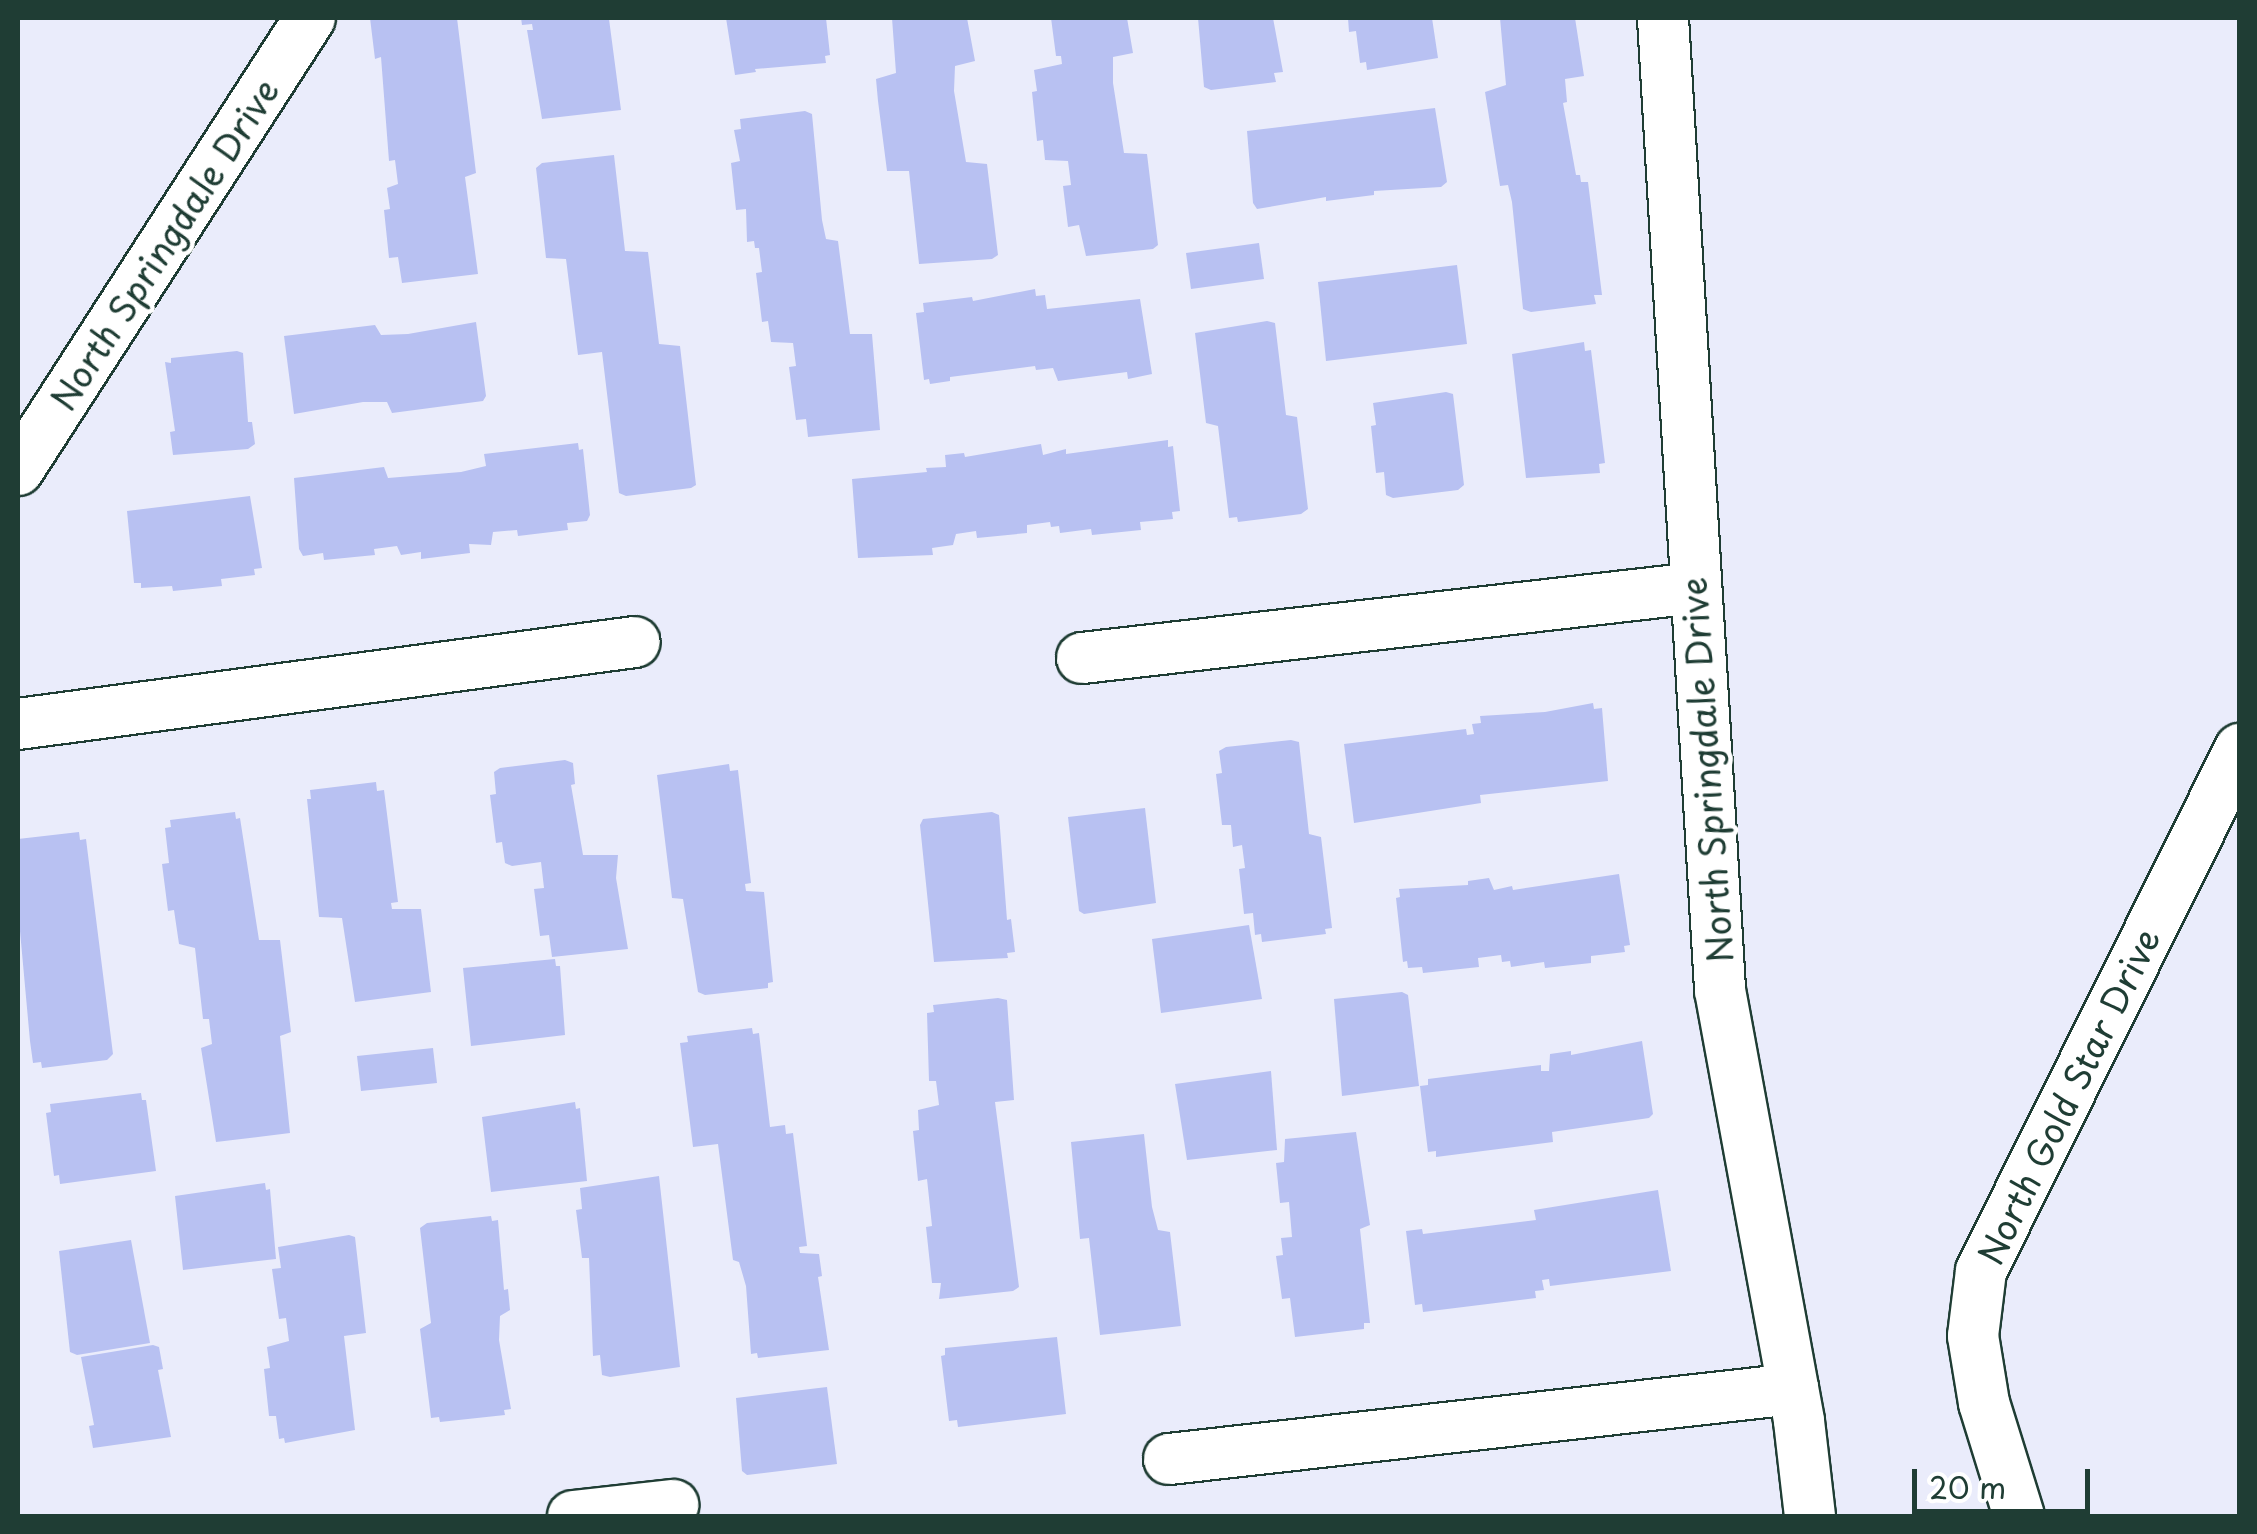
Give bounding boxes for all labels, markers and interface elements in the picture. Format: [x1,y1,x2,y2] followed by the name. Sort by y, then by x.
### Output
[40,69,288,419] street label: North Springdale Drive
[1671,574,1741,966] street label: North Springdale Drive
[1967,919,2169,1273] street label: North Gold Star Drive
[1917,1449,2094,1511] scale bar
[1929,1464,2006,1509] text: 20 m

